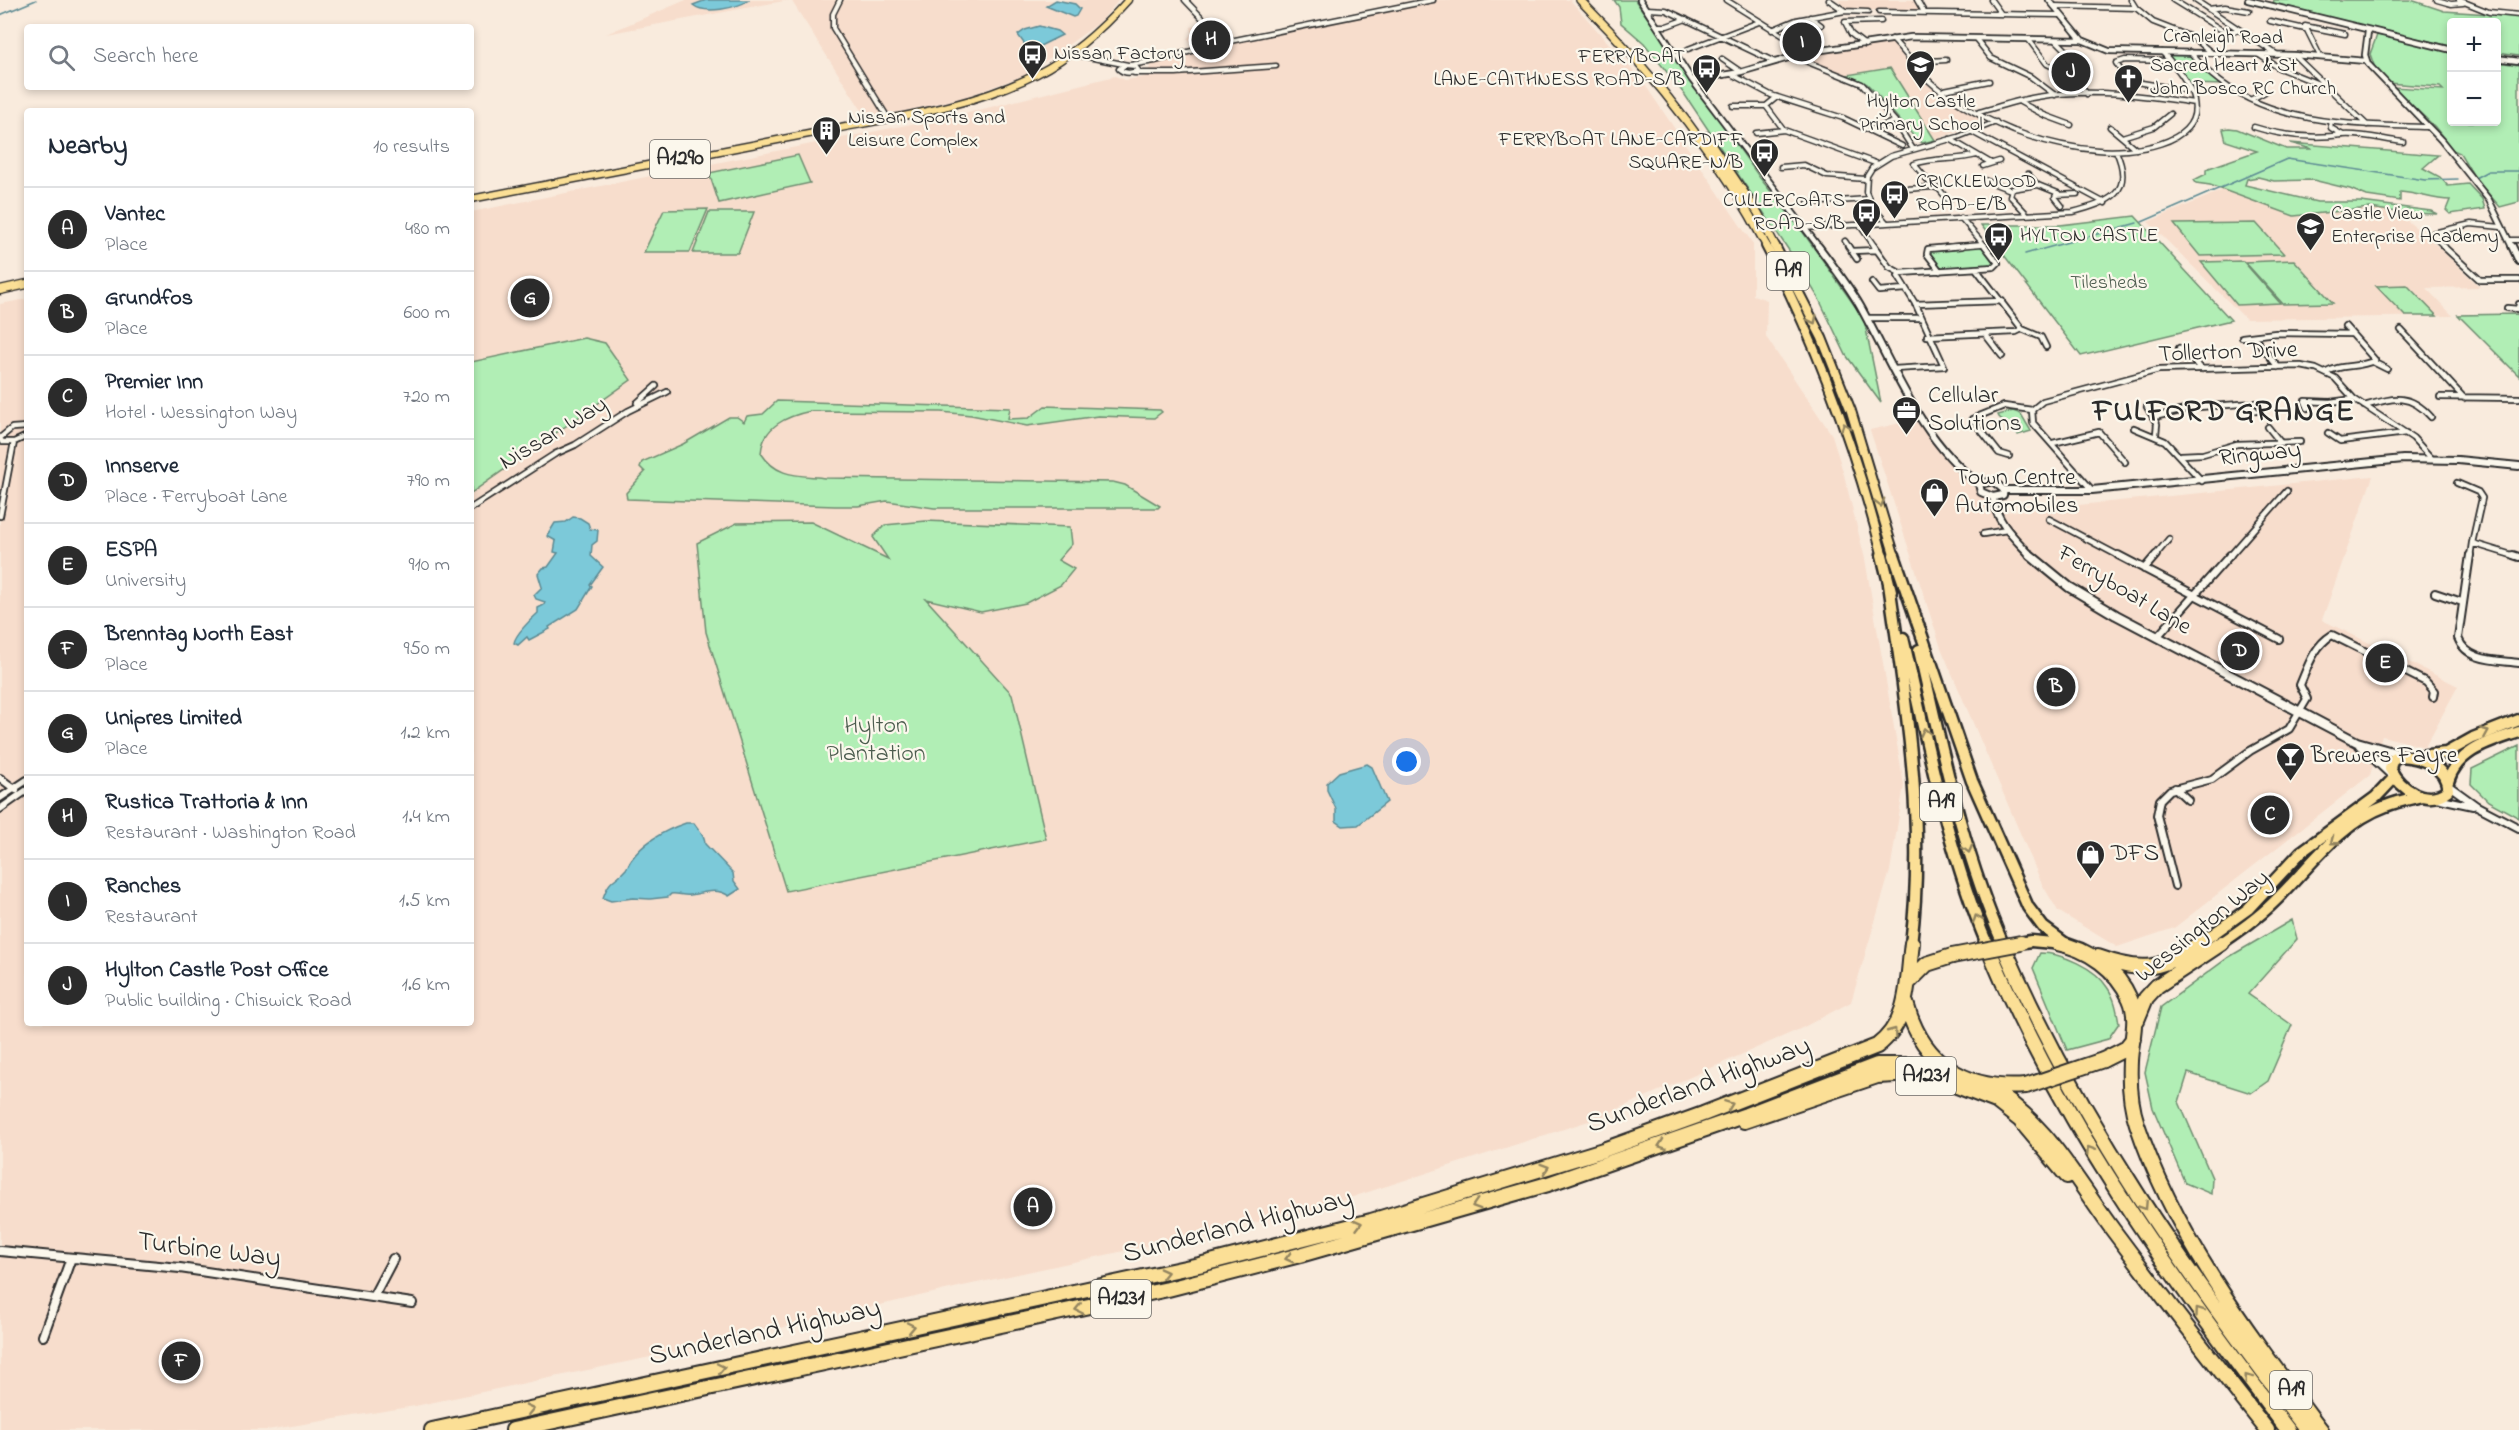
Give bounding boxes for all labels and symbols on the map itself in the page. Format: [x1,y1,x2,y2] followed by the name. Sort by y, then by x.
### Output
[1192,18,1230,63] pin: H
[1782,20,1822,64] pin: I
[2163,22,2283,55] street label: Cranleigh Road
[1017,38,1049,80] bus stop icon: Nissan Factory
[1054,40,1184,69] place label: Nissan Factory
[1433,43,1685,95] place label: FERRYBOAT LANE-CAITHNESS ROAD-S/B
[1905,48,1937,90] school or university icon: Hylton Castle Primary School
[2052,50,2090,94] pin: J
[1690,52,1722,94] bus stop icon: FERRYBOAT LANE-CAITHNESS ROAD-S/B
[2150,52,2336,104] place label: Sacred Heart & St John Bosco RC Church
[2113,62,2145,104] church icon: Sacred Heart & St John Bosco RC Church
[1859,88,1983,140] place label: Hylton Castle Primary School
[848,104,1005,156] place label: Nissan Sports and Leisure Complex
[811,114,843,156] building icon: Nissan Sports and Leisure Complex
[1498,126,1743,178] place label: FERRYBOAT LANE-CARDIFF SQUARE-N/B
[1748,136,1780,178] bus stop icon: FERRYBOAT LANE-CARDIFF SQUARE-N/B
[650,140,710,178] road number: A1290
[1916,168,2037,220] place label: CRICKLEWOOD ROAD-E/B
[1879,178,1911,220] bus stop icon: CRICKLEWOOD ROAD-E/B
[1723,187,1845,239] place label: CULLERCOATS ROAD-S/B
[1850,196,1882,238] bus stop icon: CULLERCOATS ROAD-S/B
[2331,200,2499,252] place label: Castle View Enterprise Academy
[2294,210,2326,252] school or university icon: Castle View Enterprise Academy
[1983,220,2015,262] bus stop icon: HYLTON CASTLE
[2020,222,2158,251] place label: HYLTON CASTLE
[1767,252,1809,290] road number: A19
[2070,269,2148,298] park label: Tilesheds
[510,276,550,320] pin: G
[1806,314,1818,325] one-way arrow
[2158,333,2298,373] street label: Tollerton Drive
[1928,379,2022,442] place label: Cellular Solutions
[493,388,615,481] street label: Nissan Way
[2091,391,2355,435] district label: FULFORD GRANGE
[1891,394,1923,436] office icon: Cellular Solutions
[1840,422,1852,433] one-way arrow
[2217,433,2303,478] street label: Ringway
[1955,461,2078,524] place label: Town Centre Automobiles
[1918,476,1950,518] shop icon: Town Centre Automobiles
[1873,497,1885,508] one-way arrow
[2049,537,2198,646] street label: Ferryboat Lane
[2220,628,2260,674] pin: D
[2366,640,2404,686] pin: E
[2036,664,2076,710] pin: B
[827,709,926,772] park label: Hylton Plantation
[1919,727,1932,737] one-way arrow
[2479,727,2490,739] one-way arrow
[2310,739,2458,775] place label: Brewers Fayre
[2274,740,2306,782] bar icon: Brewers Fayre
[1392,747,1421,776] your location
[1920,783,1962,821] road number: A19
[2250,792,2290,838] pin: C
[2330,833,2341,844] one-way arrow
[2110,837,2159,872] place label: DFS
[2074,838,2106,880] shop icon: DFS
[1961,844,1974,854] one-way arrow
[2128,862,2278,993] street label: Wessington Way
[1972,915,1985,925] one-way arrow
[1581,1026,1817,1146] street label: Sunderland Highway
[1886,1028,1897,1039] one-way arrow
[1896,1057,1956,1095] road number: A1231
[1723,1099,1734,1112] one-way arrow
[1657,1138,1668,1151] one-way arrow
[2086,1146,2098,1156] one-way arrow
[1539,1163,1550,1175] one-way arrow
[1118,1179,1358,1275] street label: Sunderland Highway
[1014,1184,1052,1230] pin: A
[1471,1198,1482,1210] one-way arrow
[2137,1199,2148,1210] one-way arrow
[1352,1219,1363,1231] one-way arrow
[135,1222,283,1280] street label: Turbine Way
[1284,1251,1294,1264] one-way arrow
[1158,1267,1168,1280] one-way arrow
[1091,1280,1151,1318] road number: A1231
[645,1288,885,1378] street label: Sunderland Highway
[1074,1301,1084,1314] one-way arrow
[2195,1307,2206,1318] one-way arrow
[906,1322,916,1335] one-way arrow
[162,1338,201,1384] pin: F
[715,1363,725,1376] one-way arrow
[2270,1371,2312,1409] road number: A19
[2244,1374,2255,1385] one-way arrow
[525,1403,535,1416] one-way arrow

